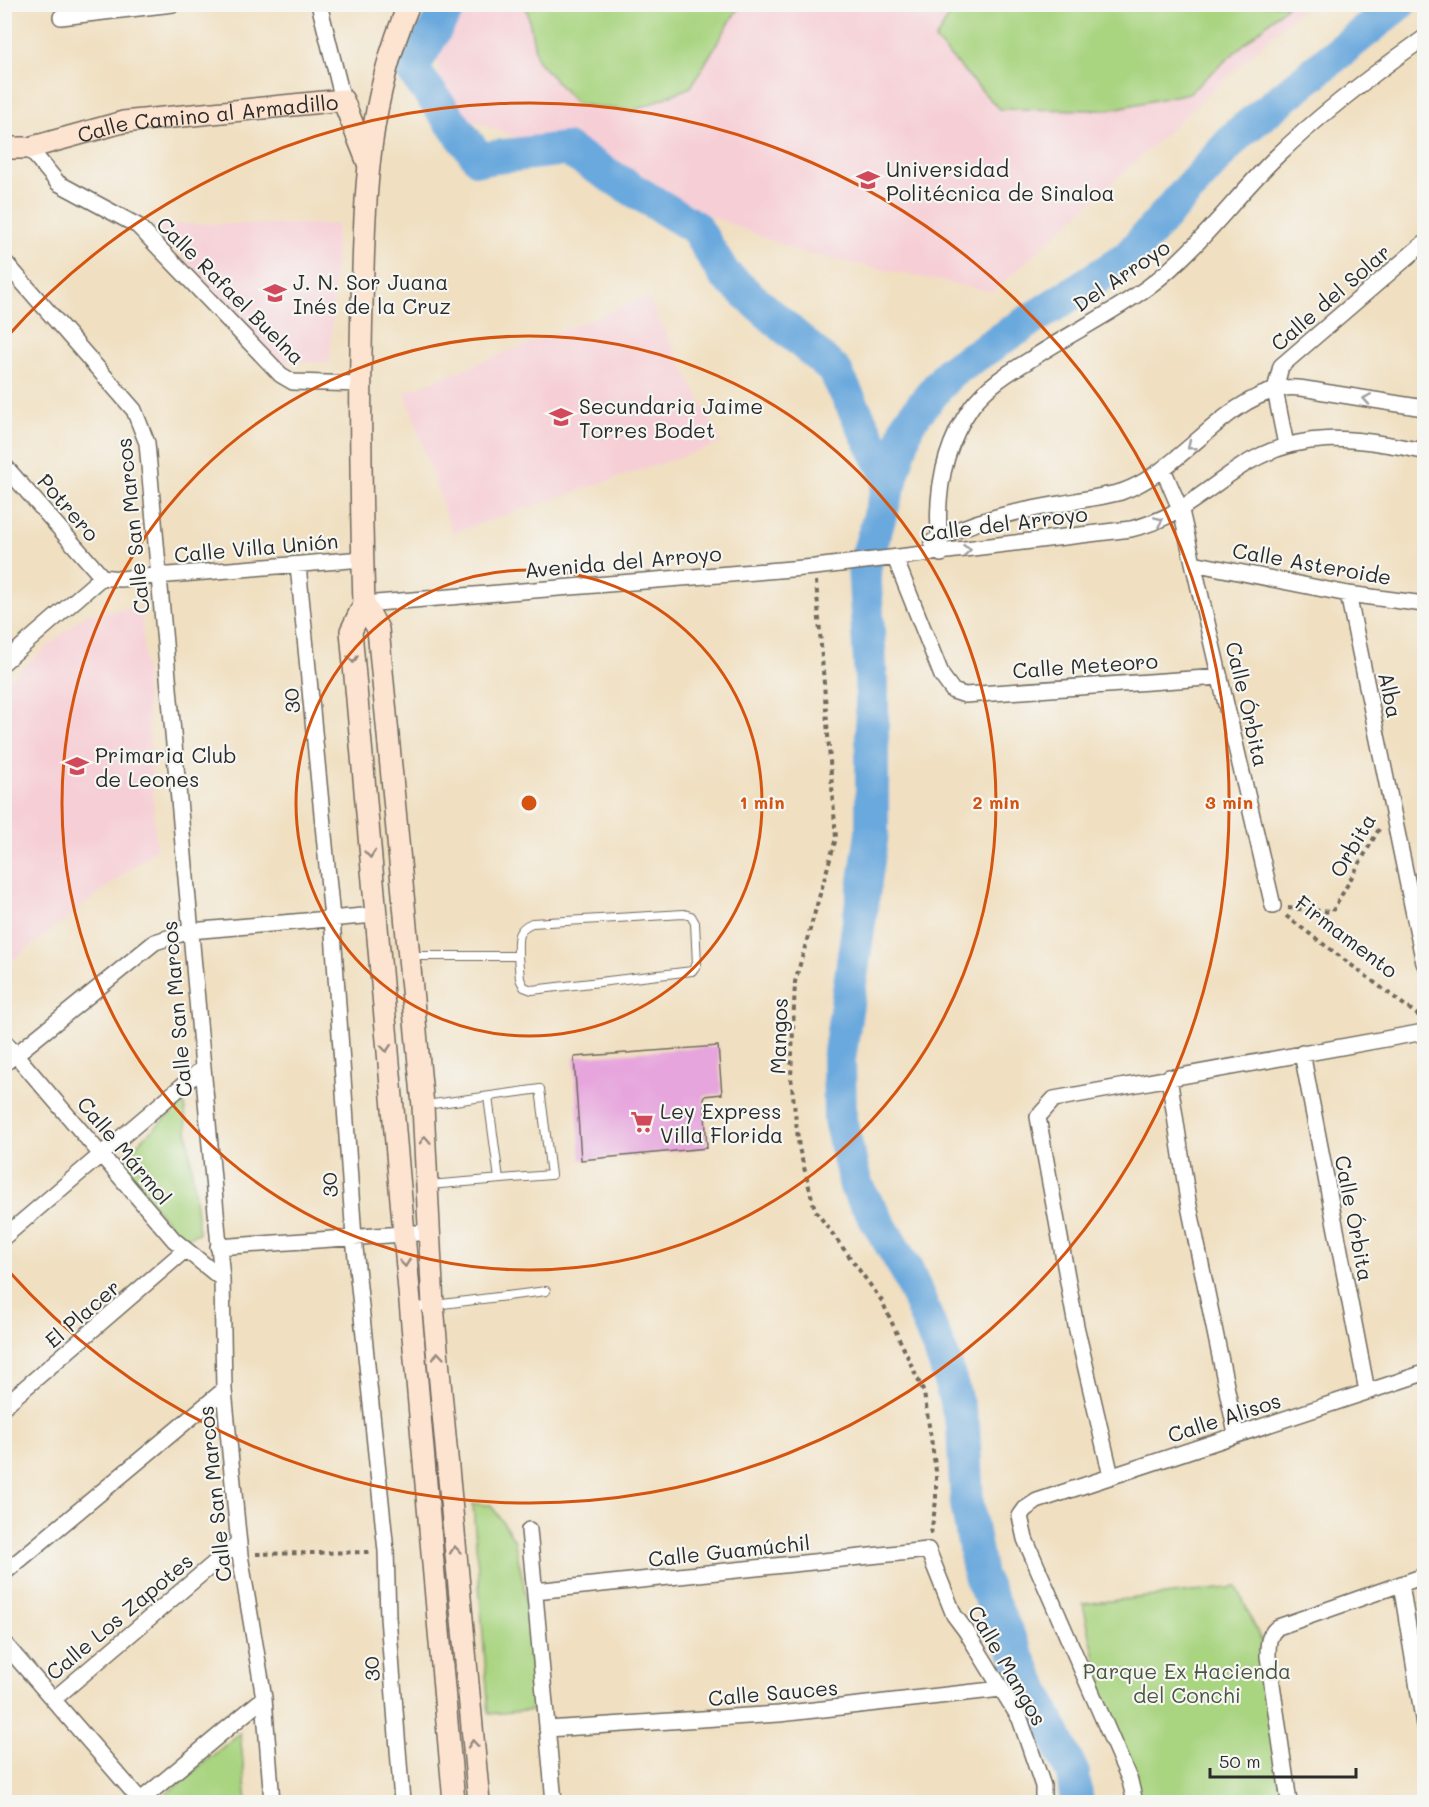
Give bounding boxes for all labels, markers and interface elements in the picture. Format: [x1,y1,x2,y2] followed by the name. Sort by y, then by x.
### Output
[74,87,339,148] street label: Calle Camino al Armadillo
[886,155,1115,206] place label: Universidad Politécnica de Sinaloa
[855,167,881,193] school or university icon: Universidad Politécnica de Sinaloa
[151,210,311,370] street label: Calle Rafael Buelna
[1067,233,1175,317] street label: Del Arroyo
[1265,238,1395,356] street label: Calle del Solar
[293,268,451,319] place label: J. N. Sor Juana Inés de la Cruz
[262,280,288,306] school or university icon: J. N. Sor Juana Inés de la Cruz
[579,392,763,443] place label: Secundaria Jaime Torres Bodet
[1362,393,1372,406] one-way arrow
[548,404,574,430] school or university icon: Secundaria Jaime Torres Bodet
[109,437,155,615] street label: Calle San Marcos
[1187,439,1198,450] one-way arrow
[32,468,106,546] street label: Potrero
[919,499,1089,547] street label: Calle del Arroyo
[1153,516,1164,528] one-way arrow
[173,526,339,568] street label: Calle Villa Unión
[1230,536,1394,590] street label: Calle Asteroide
[523,539,723,583] street label: Avenida del Arroyo
[962,545,971,557] one-way arrow
[1220,639,1276,769] street label: Calle Órbita
[1011,646,1159,684] street label: Calle Meteoro
[346,655,359,664] one-way arrow
[1373,670,1409,720] street label: Alba
[276,687,306,715] street label: 30
[95,741,237,792] place label: Primaria Club de Leones
[64,753,90,779] school or university icon: Primaria Club de Leones
[739,790,785,814] text: 1 min
[972,790,1020,814] text: 2 min
[1205,790,1253,814] text: 3 min
[519,793,539,813] centre of rings
[1323,808,1381,882] street label: Orbita
[363,849,376,858] one-way arrow
[1290,889,1404,983] street label: Firmamento
[155,920,197,1098] street label: Calle San Marcos
[763,997,793,1075] street label: Mangos
[379,1043,392,1053] one-way arrow
[72,1090,178,1210] street label: Calle Mármol
[660,1097,783,1148] place label: Ley Express Villa Florida
[629,1109,655,1135] supermarket icon: Ley Express Villa Florida
[418,1136,431,1145] one-way arrow
[1330,1153,1380,1283] street label: Calle Órbita
[315,1171,343,1199] street label: 30
[398,1259,411,1268] one-way arrow
[39,1273,125,1353] street label: El Placer
[432,1351,445,1360] one-way arrow
[1164,1386,1284,1448] street label: Calle Alisos
[191,1405,237,1583] street label: Calle San Marcos
[647,1528,811,1572] street label: Calle Guamúchil
[449,1546,462,1555] one-way arrow
[40,1547,198,1685] street label: Calle Los Zapotes
[963,1600,1053,1730] street label: Calle Mangos
[357,1655,385,1683] street label: 30
[1083,1657,1291,1708] park label: Parque Ex Hacienda del Conchi
[707,1673,839,1711] street label: Calle Sauces
[467,1740,480,1749] one-way arrow
[1210,1741,1356,1779] scale bar
[1219,1749,1261,1773] text: 50 m

